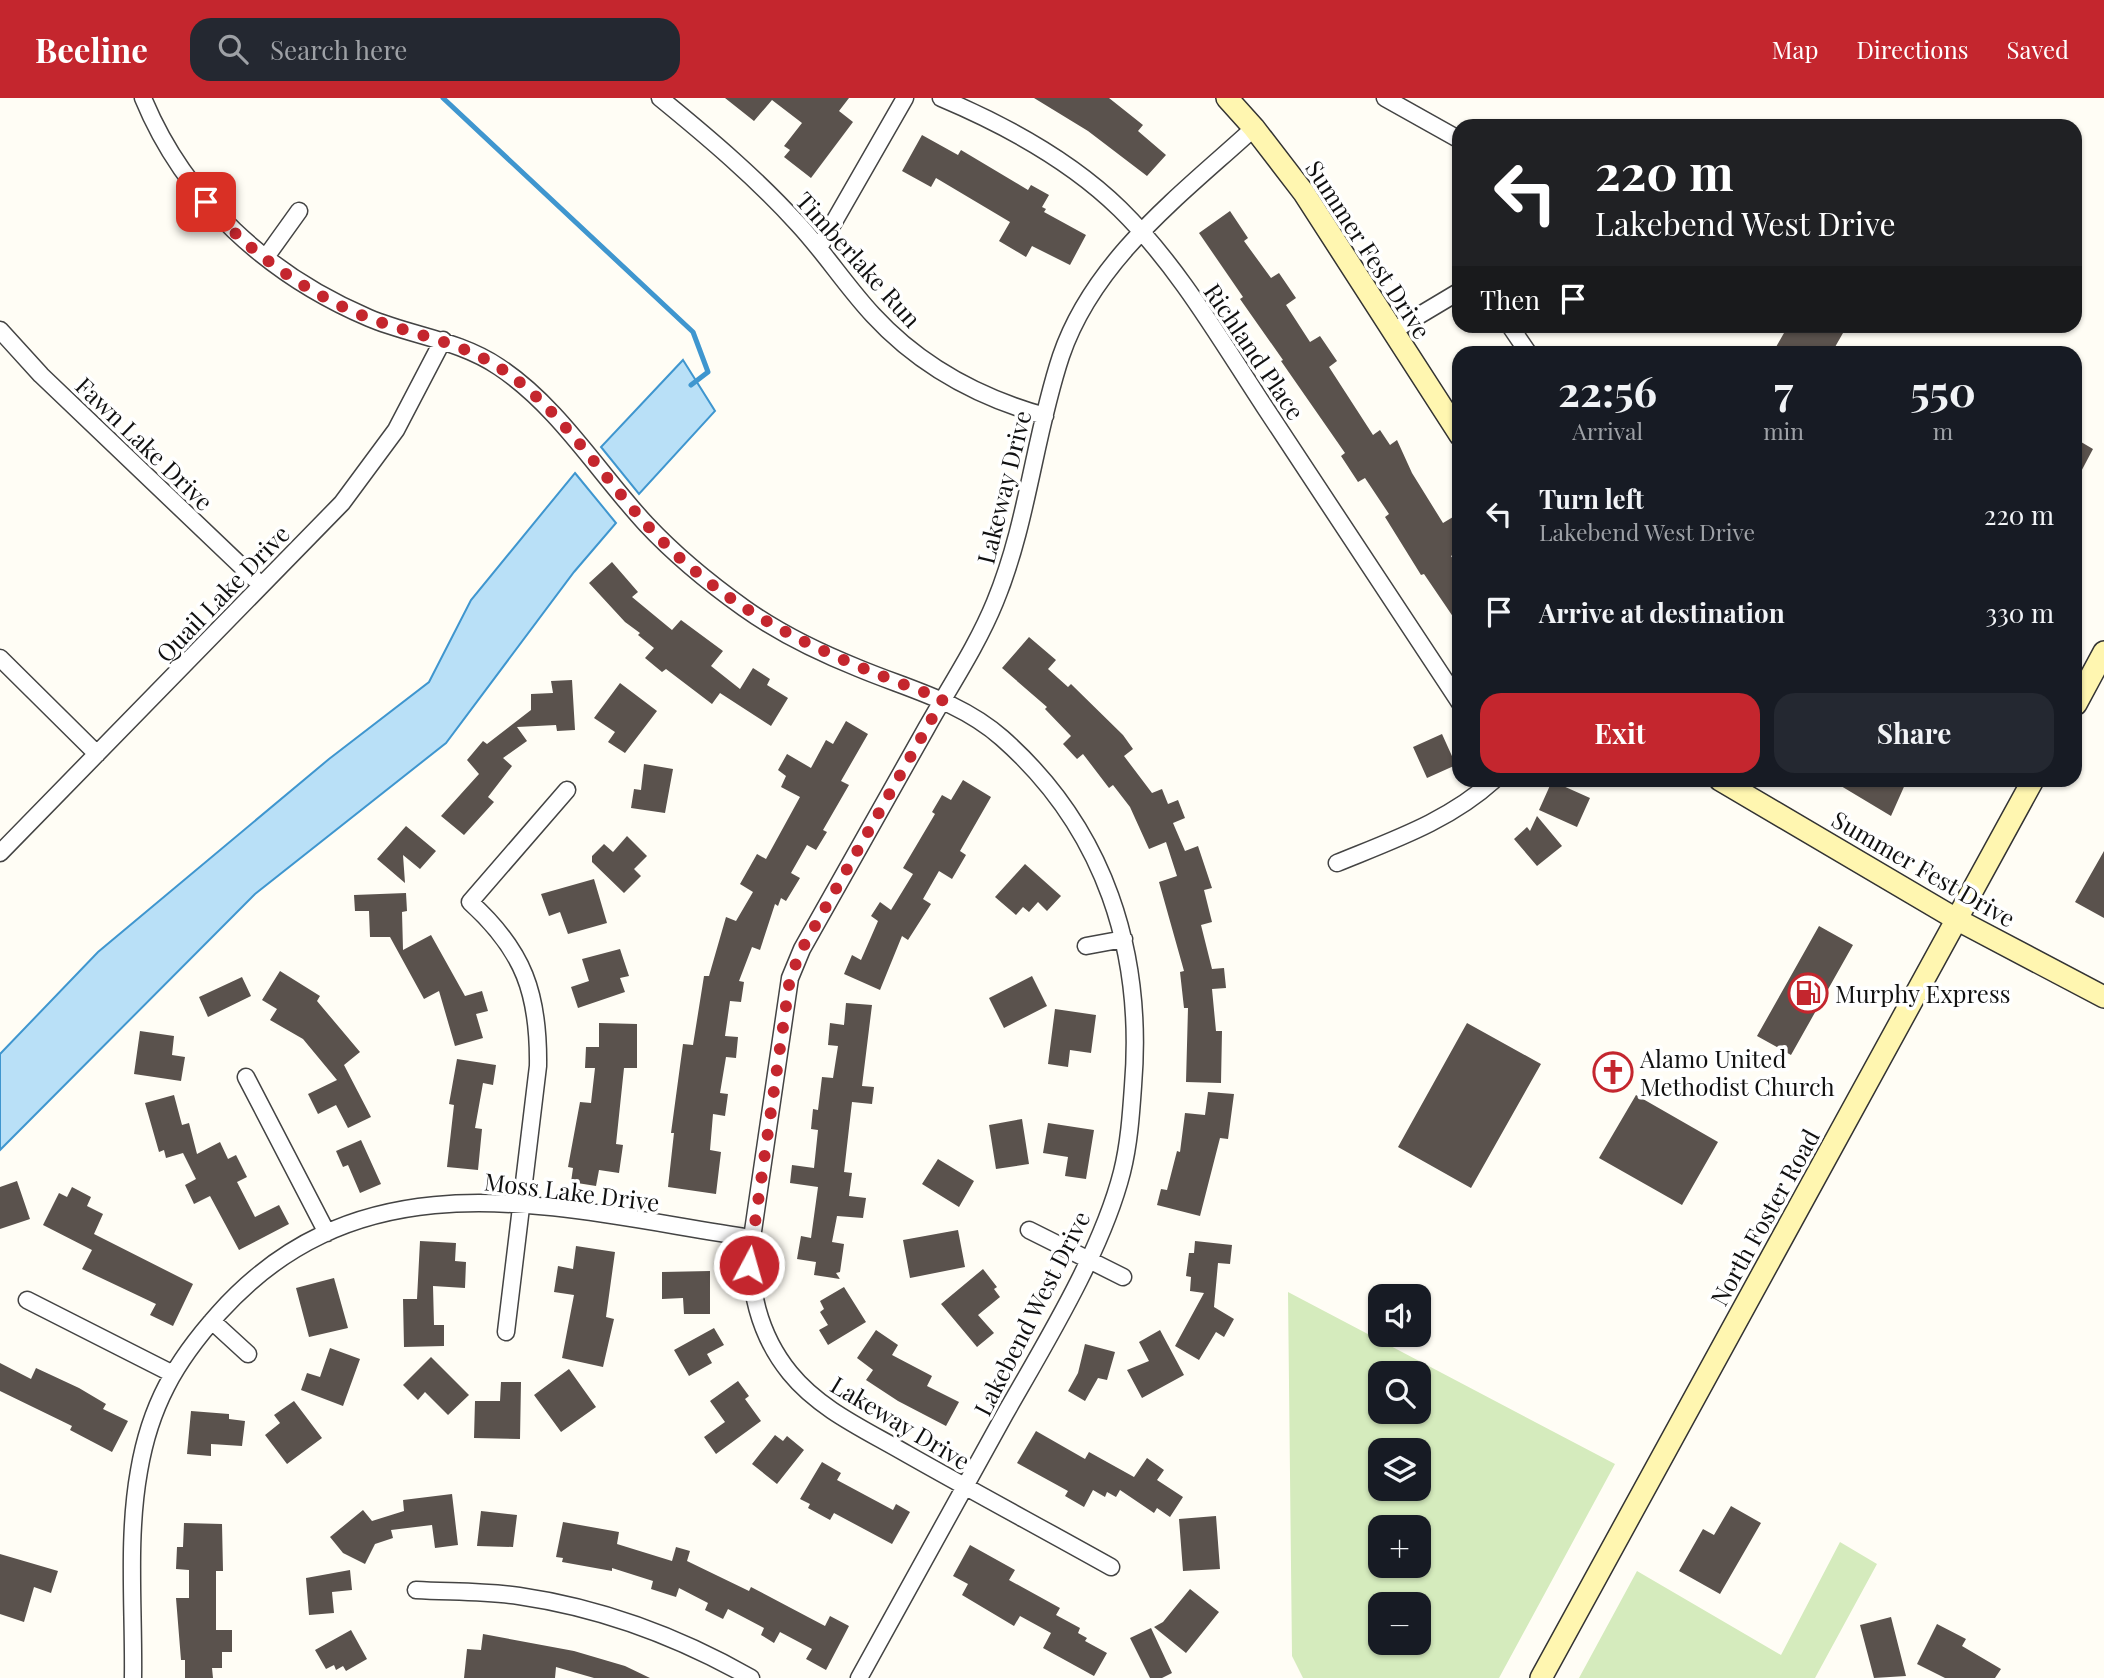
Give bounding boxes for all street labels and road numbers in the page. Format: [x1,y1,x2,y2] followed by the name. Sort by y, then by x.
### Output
[1299,154,1439,344] street label: Summer Fest Drive
[789,184,929,334] street label: Timberlake Run
[1198,277,1312,425] street label: Richland Place
[69,369,221,517] street label: Fawn Lake Drive
[968,407,1038,567] street label: Lakeway Drive
[148,518,296,668] street label: Quail Lake Drive
[1827,802,2021,934] street label: Summer Fest Drive
[1702,1123,1826,1311] street label: North Foster Road
[482,1164,662,1218] street label: Moss Lake Drive
[966,1205,1096,1421] street label: Lakebend West Drive
[825,1368,977,1476] street label: Lakeway Drive

